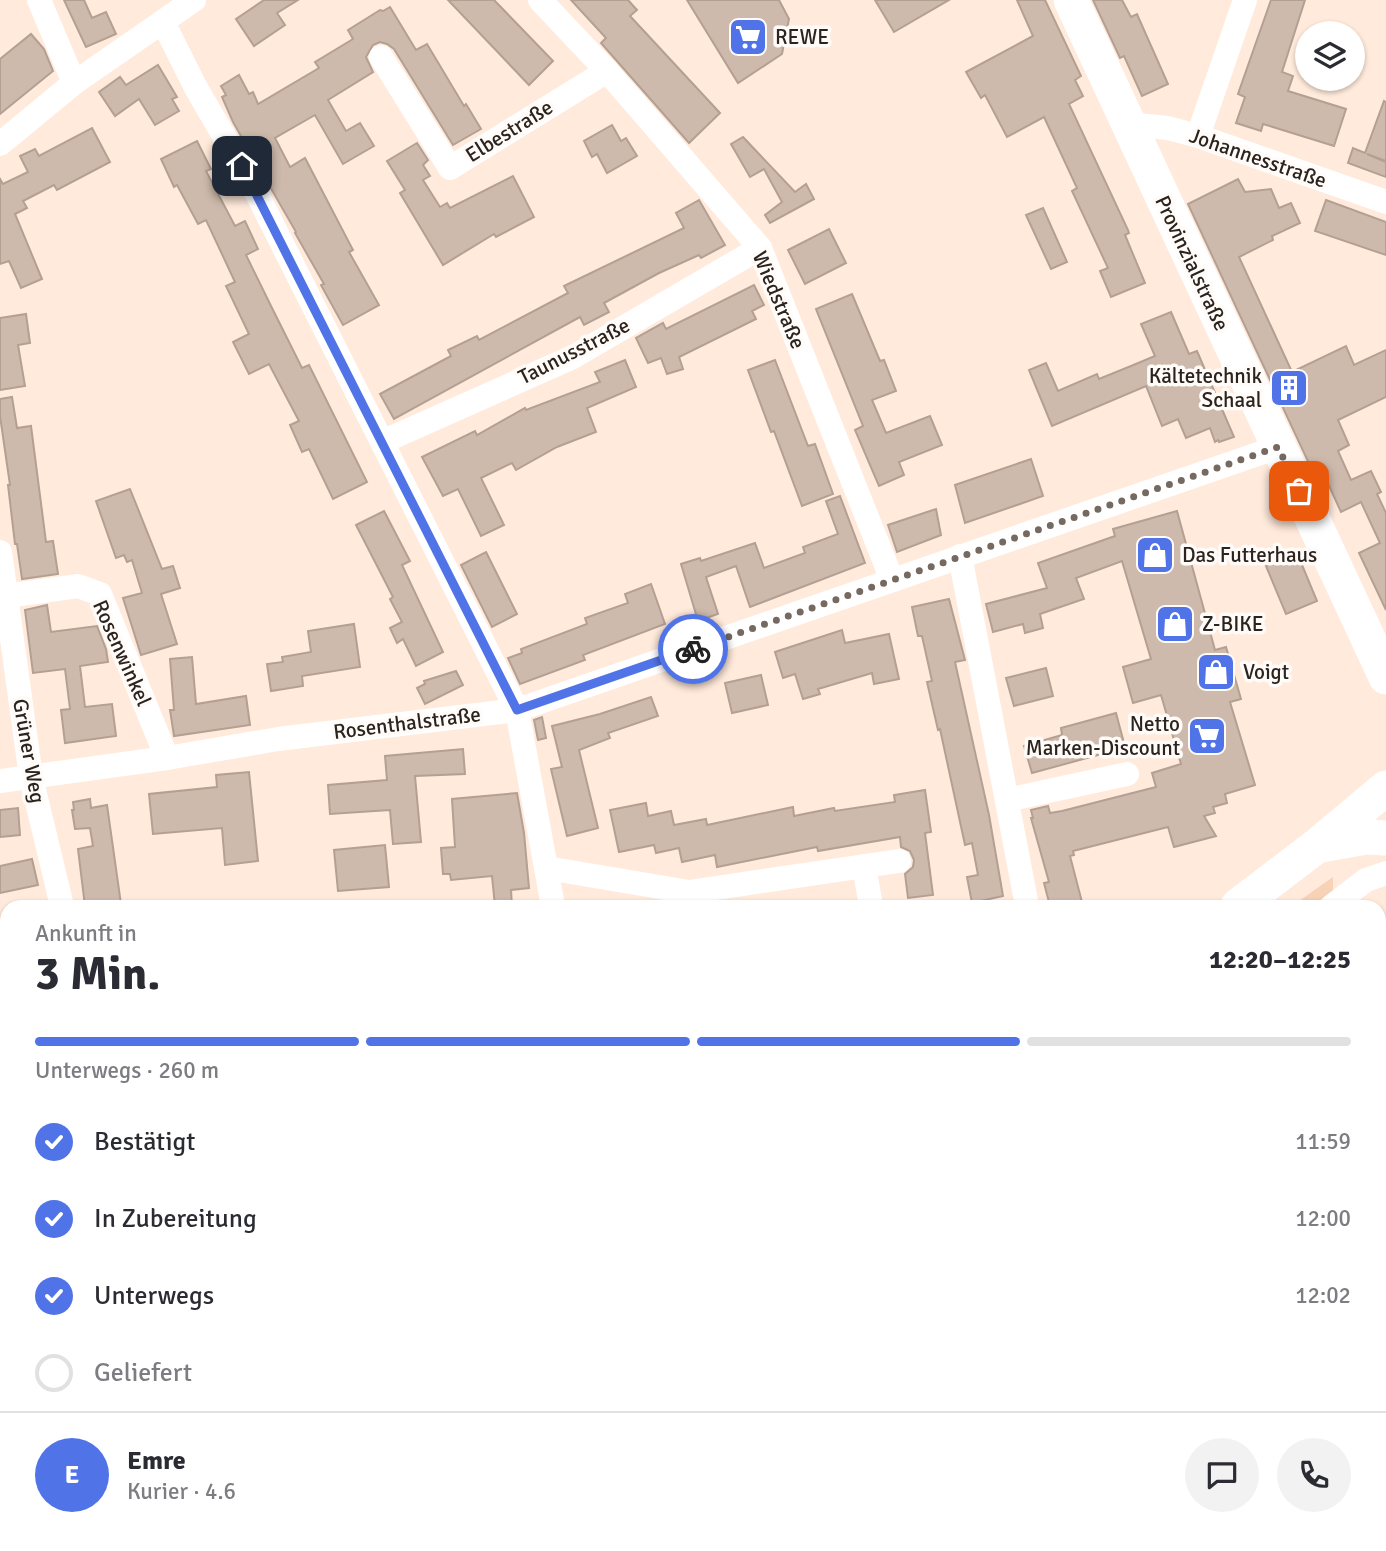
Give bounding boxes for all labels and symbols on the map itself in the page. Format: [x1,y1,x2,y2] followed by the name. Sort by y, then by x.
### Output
[727,16,769,58] supermarket icon: REWE
[775,24,829,50] place label: REWE
[461,94,557,168] street label: Elbestraße
[1186,122,1330,194] street label: Johannesstraße
[212,136,272,196] pin
[1149,191,1235,335] street label: Provinzialstraße
[747,247,811,353] street label: Wiedstraße
[514,312,634,390] street label: Taunusstraße
[1149,363,1262,413] place label: Kältetechnik Schaal
[1268,367,1310,409] building icon: Kältetechnik Schaal
[1269,461,1329,521] pin
[1134,534,1176,576] shop icon: Das Futterhaus
[1182,542,1317,568] place label: Das Futterhaus
[87,596,157,710] street label: Rosenwinkel
[1154,603,1196,645] shop icon: Z-BIKE
[1202,611,1264,637] place label: Z-BIKE
[658,614,728,684] courier
[1195,651,1237,693] shop icon: Voigt
[1243,659,1289,685] place label: Voigt
[7,697,51,805] street label: Grüner Weg
[332,701,482,745] street label: Rosenthalstraße
[1026,711,1180,761] place label: Netto Marken-Discount
[1186,715,1228,757] supermarket icon: Netto Marken-Discount

